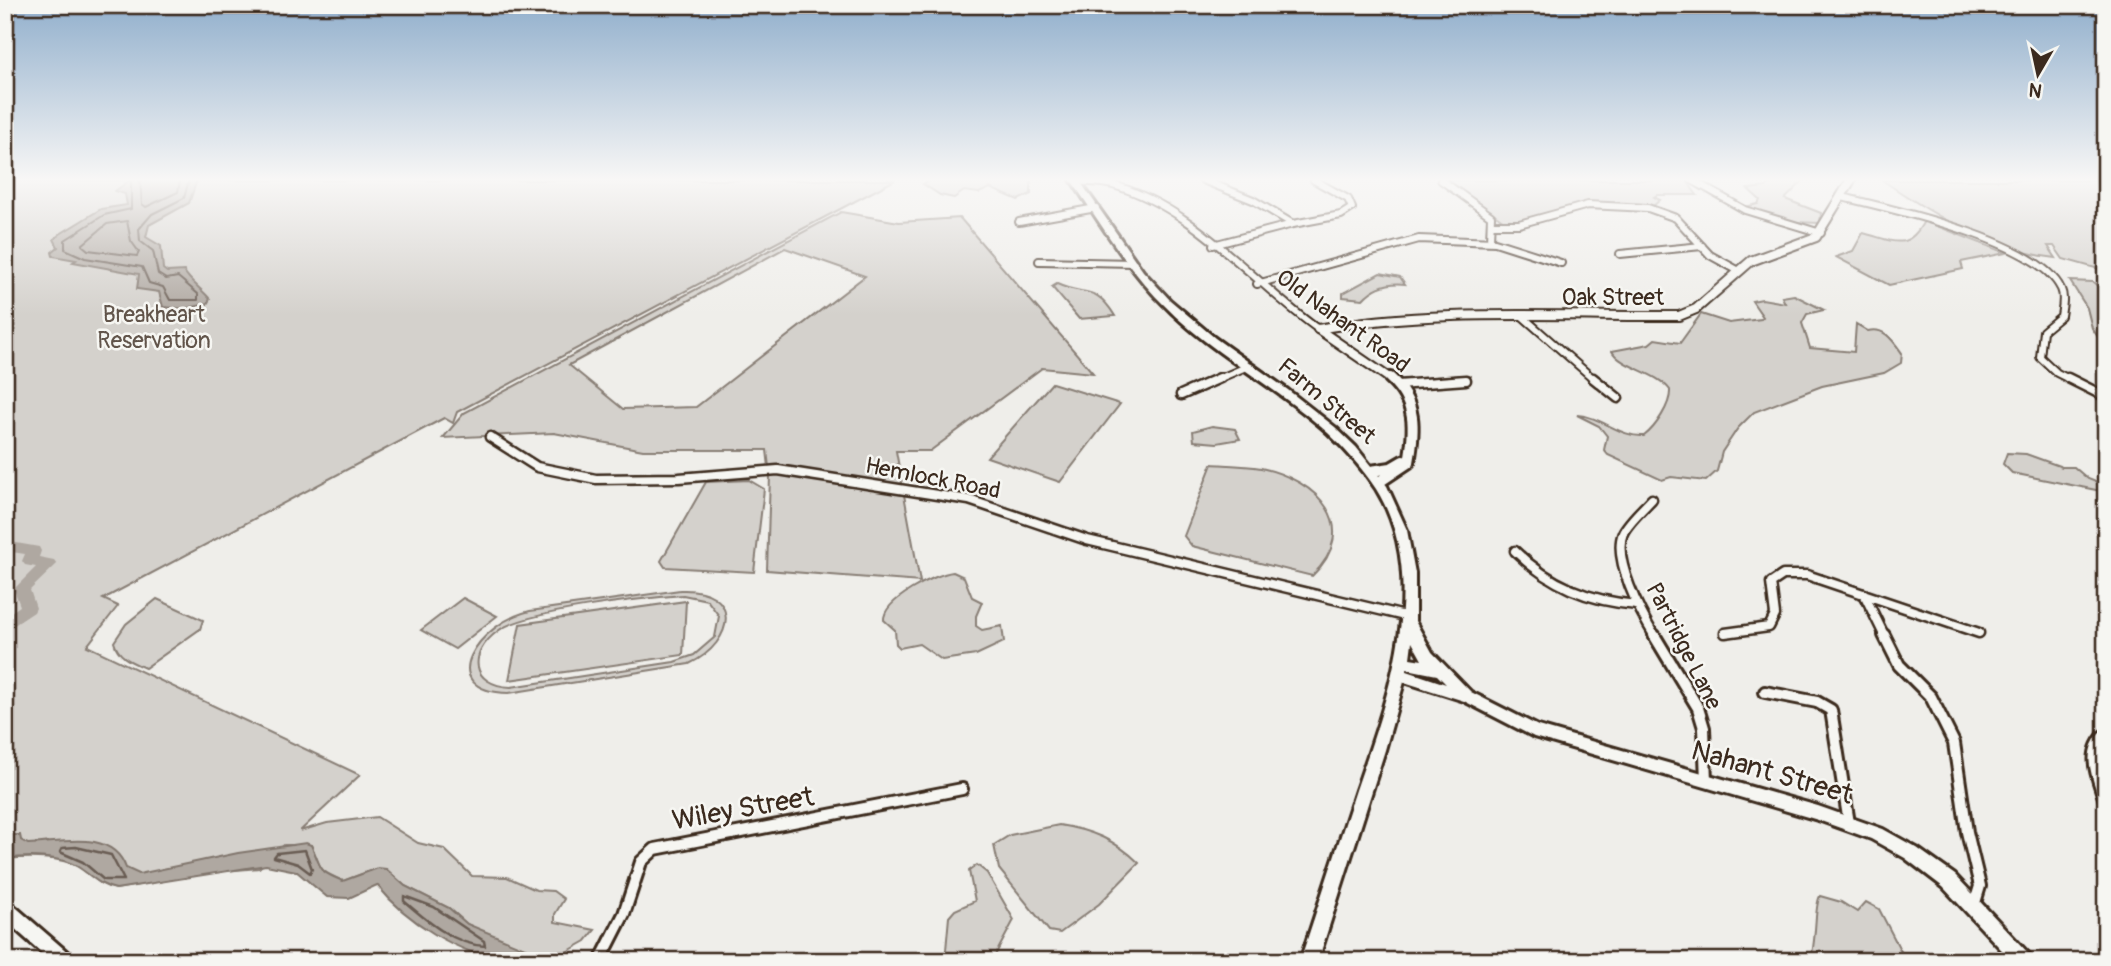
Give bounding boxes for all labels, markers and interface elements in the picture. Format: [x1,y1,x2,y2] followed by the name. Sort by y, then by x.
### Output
[2002,38,2072,108] north arrow
[2027,77,2044,103] text: N
[1271,263,1415,379] street label: Old Nahant Road
[1562,283,1665,312] street label: Oak Street
[97,300,211,355] park label: Breakheart Reservation
[1272,352,1383,451] street label: Farm Street
[863,451,1003,505] street label: Hemlock Road
[1640,578,1729,715] street label: Partridge Lane
[1687,733,1857,813] street label: Nahant Street
[669,779,817,839] street label: Wiley Street

